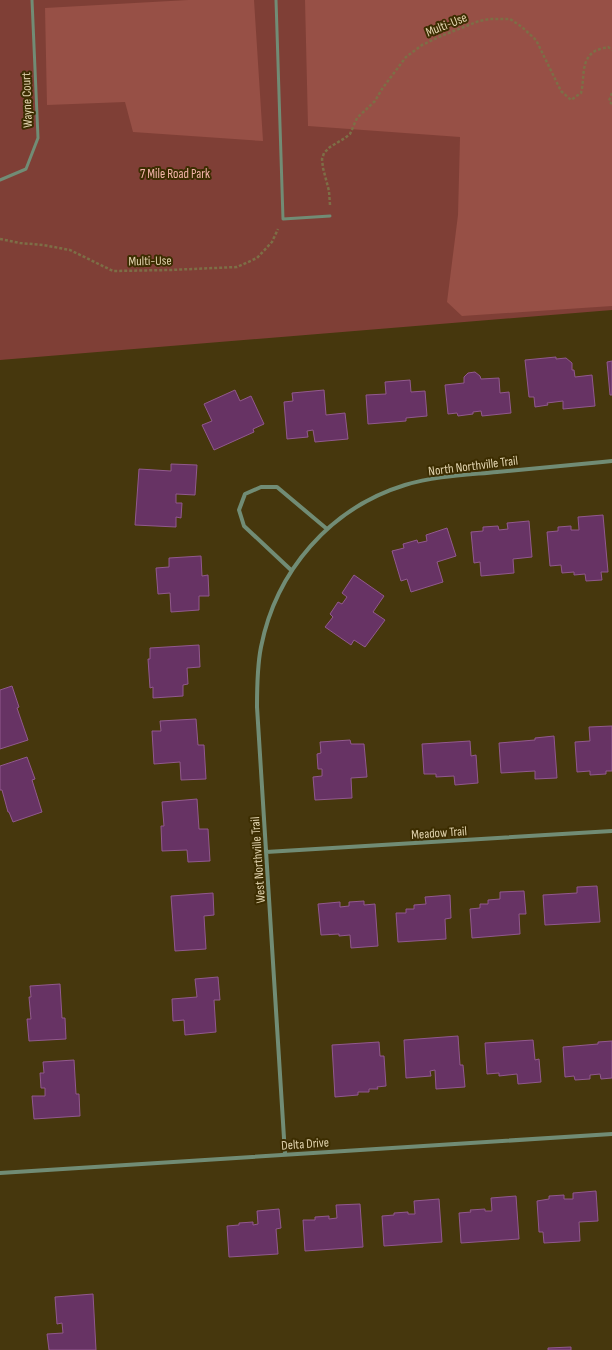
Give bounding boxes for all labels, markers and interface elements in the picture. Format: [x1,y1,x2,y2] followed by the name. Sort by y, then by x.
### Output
[423,9,469,40] street label: Multi-Use
[18,72,36,128] street label: Wayne Court
[140,166,210,182] park label: 7 Mile Road Park
[128,253,172,269] street label: Multi-Use
[427,453,519,479] street label: North Northville Trail
[247,816,269,904] street label: West Northville Trail
[411,823,467,843] street label: Meadow Trail
[281,1134,329,1154] street label: Delta Drive

